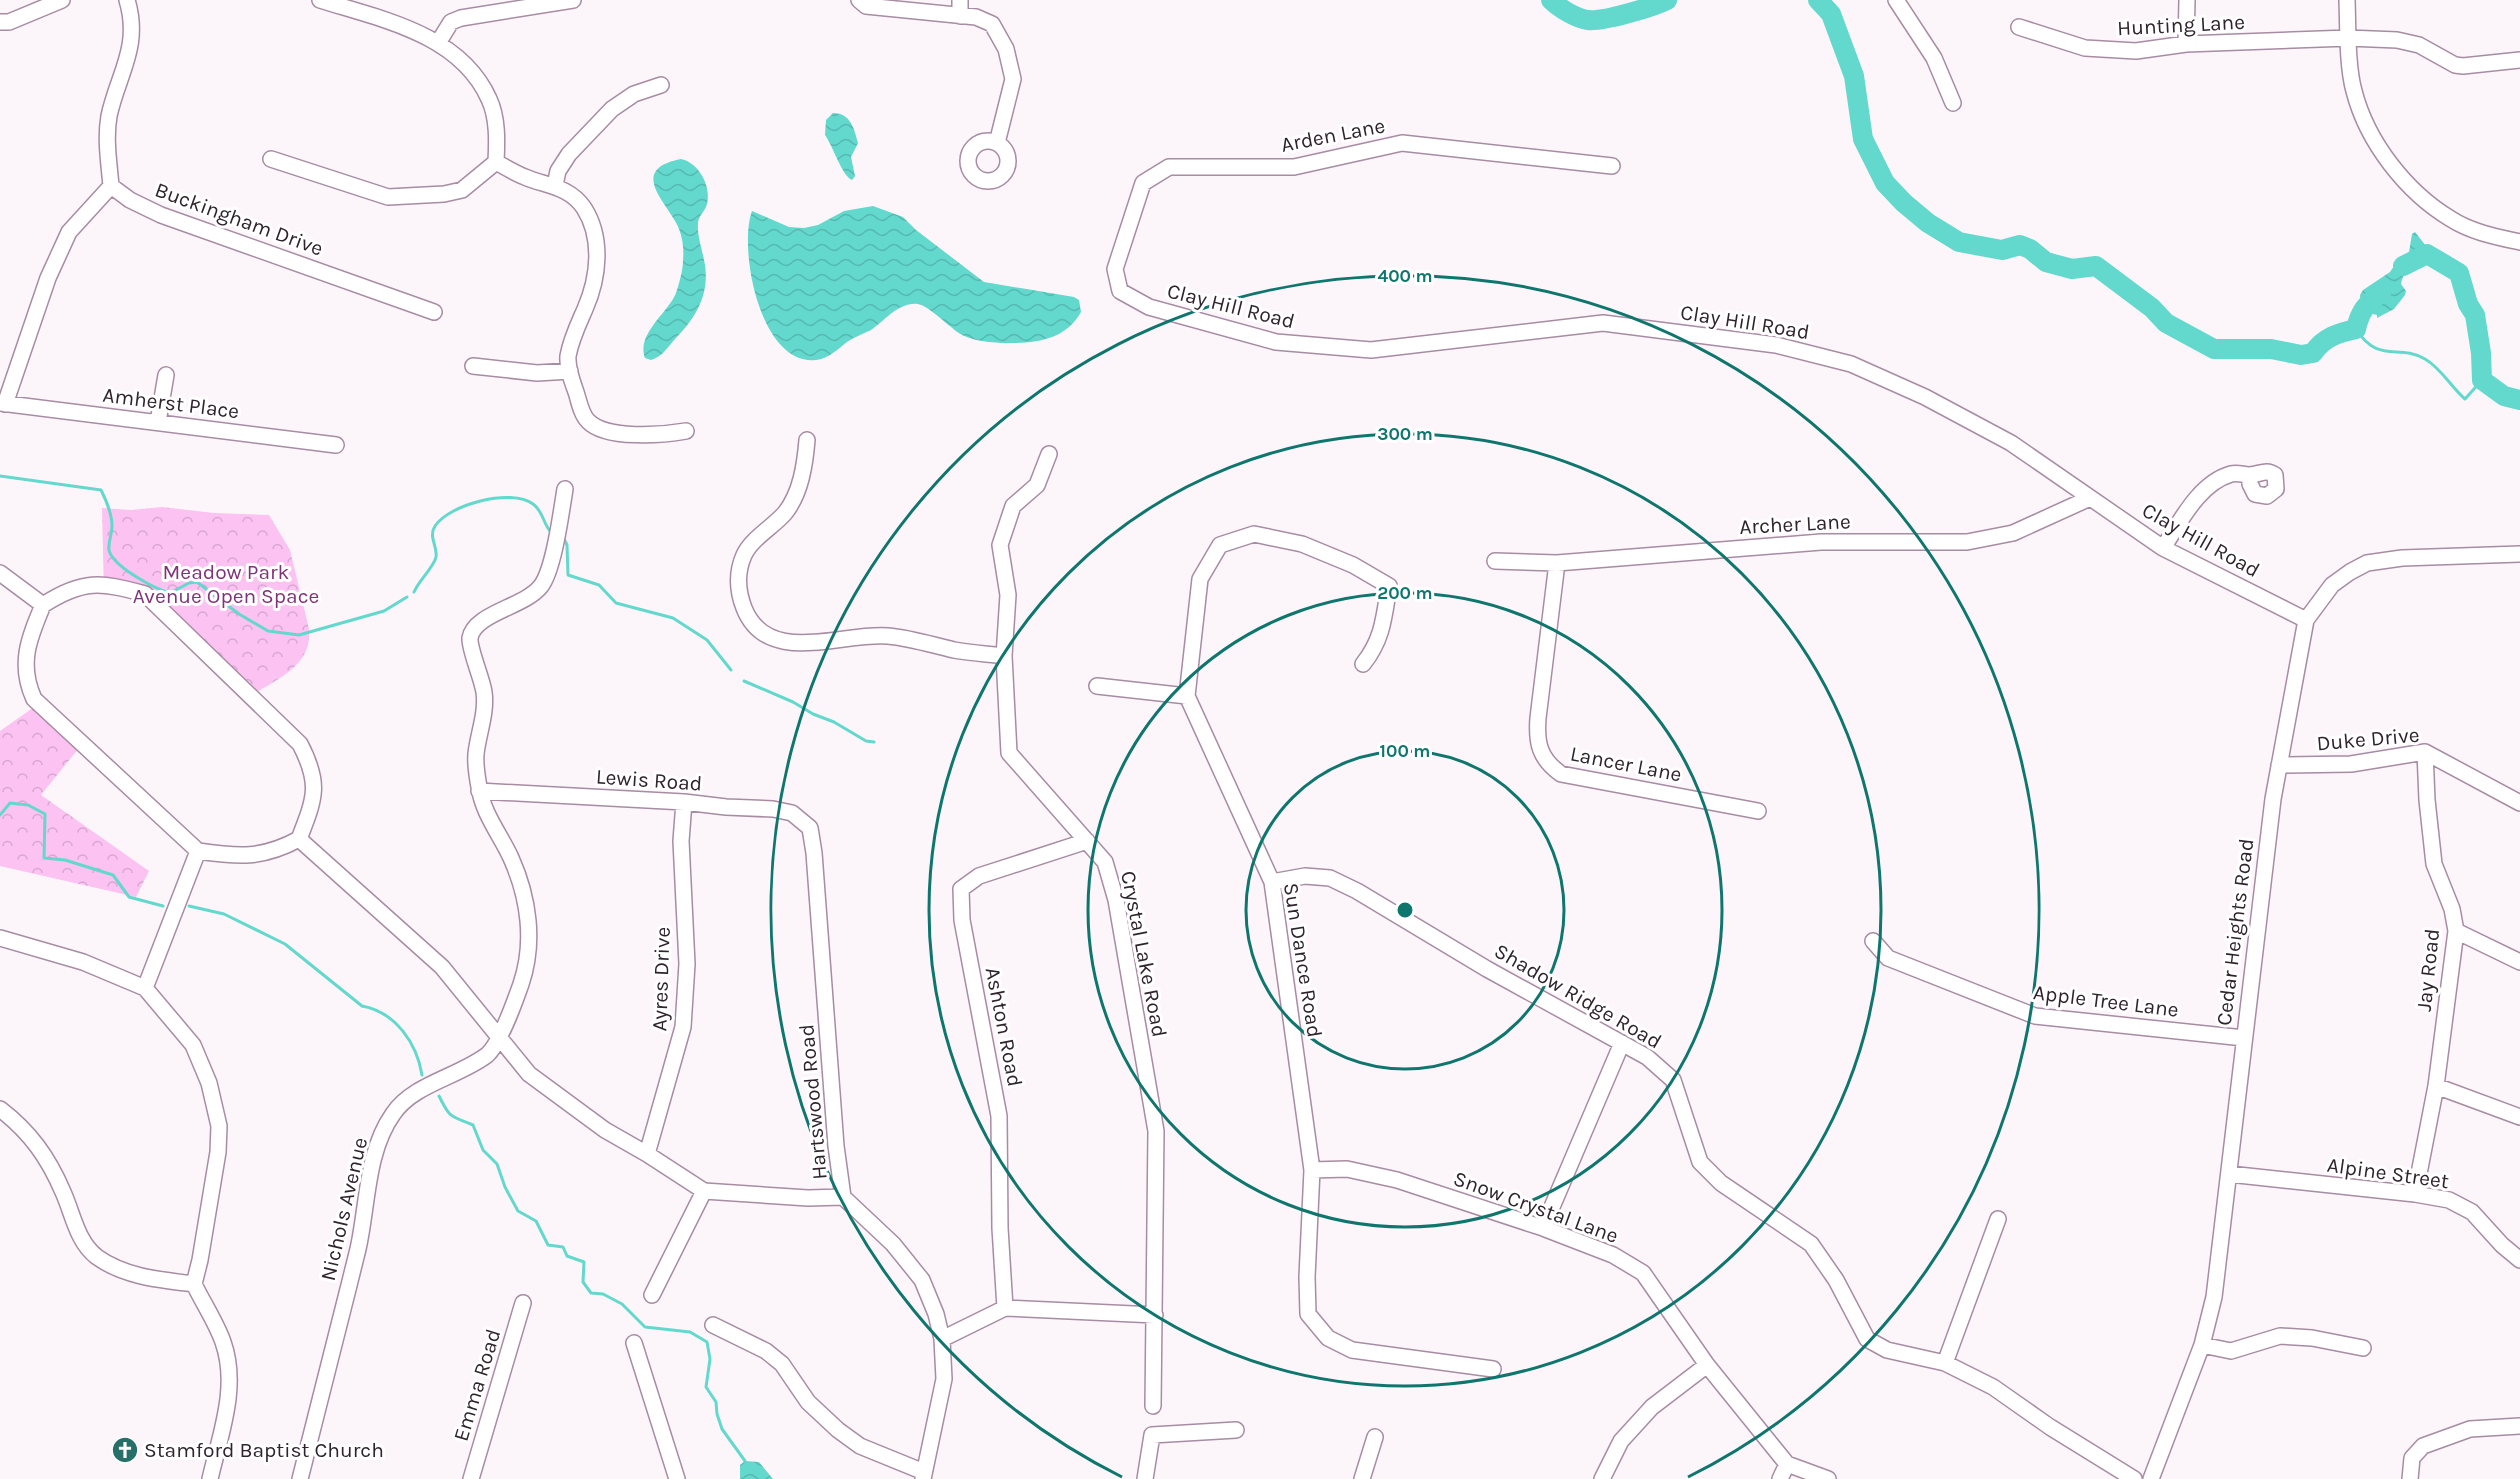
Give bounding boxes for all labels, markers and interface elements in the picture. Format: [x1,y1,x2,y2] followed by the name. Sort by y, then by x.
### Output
[2116,10,2246,40] street label: Hunting Lane
[1279,113,1387,157] street label: Arden Lane
[152,177,326,261] street label: Buckingham Drive
[1377,265,1433,287] text: 400 m
[1165,279,1297,333] street label: Clay Hill Road
[1679,300,1811,344] street label: Clay Hill Road
[101,383,241,423] street label: Amherst Place
[1377,423,1433,445] text: 300 m
[2138,498,2264,582] street label: Clay Hill Road
[1739,509,1851,539] street label: Archer Lane
[133,560,319,608] park label: Meadow Park Avenue Open Space
[1377,582,1433,604] text: 200 m
[2316,723,2420,755] street label: Duke Drive
[1380,740,1430,762] text: 100 m
[1568,741,1684,787] street label: Lancer Lane
[595,764,703,796] street label: Lewis Road
[2212,837,2258,1027] street label: Cedar Heights Road
[1116,869,1172,1039] street label: Crystal Lake Road
[1279,881,1327,1039] street label: Sun Dance Road
[1395,900,1415,920] centre of rings
[647,926,675,1032] street label: Ayres Drive
[2412,927,2444,1013] street label: Jay Road
[1490,938,1666,1054] street label: Shadow Ridge Road
[981,965,1027,1089] street label: Ashton Road
[2032,980,2180,1022] street label: Apple Tree Lane
[794,1023,832,1181] street label: Hartswood Road
[316,1135,372,1283] street label: Nichols Avenue
[2326,1153,2450,1193] street label: Alpine Street
[1450,1166,1622,1248] street label: Snow Crystal Lane
[449,1326,505,1444] street label: Emma Road
[110,1435,140,1465] church icon: Stamford Baptist Church
[144,1438,384,1462] place label: Stamford Baptist Church

